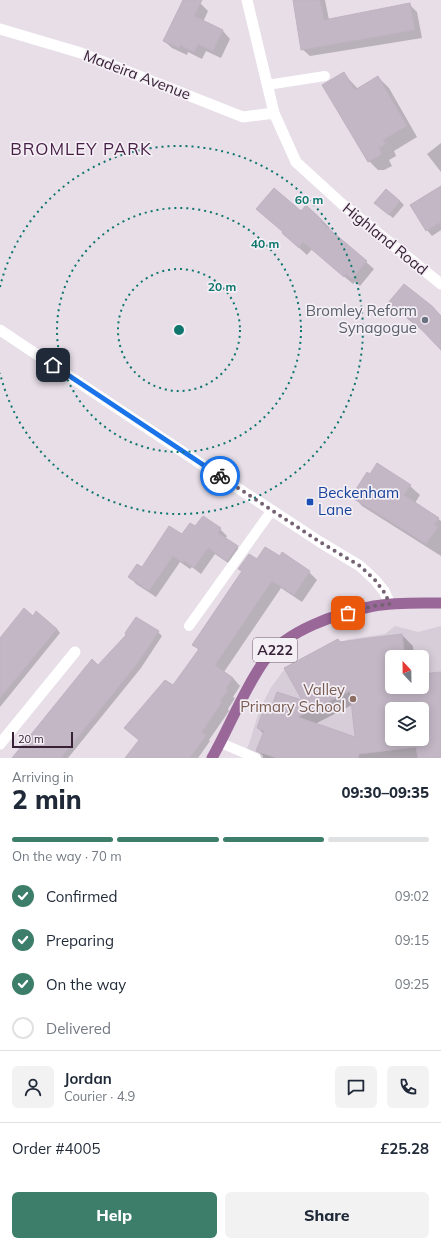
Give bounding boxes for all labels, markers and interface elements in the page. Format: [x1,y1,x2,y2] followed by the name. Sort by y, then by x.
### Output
[81,45,193,104] street label: Madeira Avenue
[10,138,152,159] district label: BROMLEY PARK
[295,192,323,207] text: 60 m
[339,199,432,279] street label: Highland Road
[251,236,279,251] text: 40 m
[208,279,236,294] text: 20 m
[306,301,417,337] place label: Bromley Reform Synagogue
[420,315,430,325] marker: Bromley Reform Synagogue
[172,323,186,337] centre of rings
[36,348,70,382] pin
[42,354,64,376] icon: home
[200,456,240,496] courier
[209,465,231,487] icon: bike
[318,483,399,519] place label: Beckenham Lane
[305,497,315,507] marker: Beckenham Lane
[331,596,365,630] pin
[337,602,359,624] icon: bag
[253,638,297,662] road number: A222
[385,650,429,694] north arrow
[385,650,429,746] map controls
[240,680,345,716] place label: Valley Primary School
[348,694,358,704] marker: Valley Primary School
[385,702,429,746] button: layers
[12,730,73,749] scale bar
[18,732,44,746] text: 20 m
[12,769,74,785] text: Arriving in
[12,783,82,816] text: 2 min
[342,783,429,802] text: 09:30–09:35
[12,848,122,864] text: On the way · 70 m
[12,885,34,907] icon: check
[46,887,117,906] text: Confirmed
[395,888,429,904] text: 09:02
[12,929,34,951] icon: check
[46,931,114,950] text: Preparing
[395,932,429,948] text: 09:15
[12,973,34,995] icon: check
[46,975,126,994] text: On the way
[395,976,429,992] text: 09:25
[46,1019,111,1038] text: Delivered
[12,1066,54,1108] button: person
[335,1066,377,1108] button: chat
[387,1066,429,1108] button: phone
[64,1069,112,1088] text: Jordan
[64,1088,135,1104] text: Courier · 4.9
[12,1139,100,1158] text: Order #4005
[380,1139,429,1158] text: £25.28
[12,1192,217,1238] button: Help
[225,1192,429,1238] button: Share

